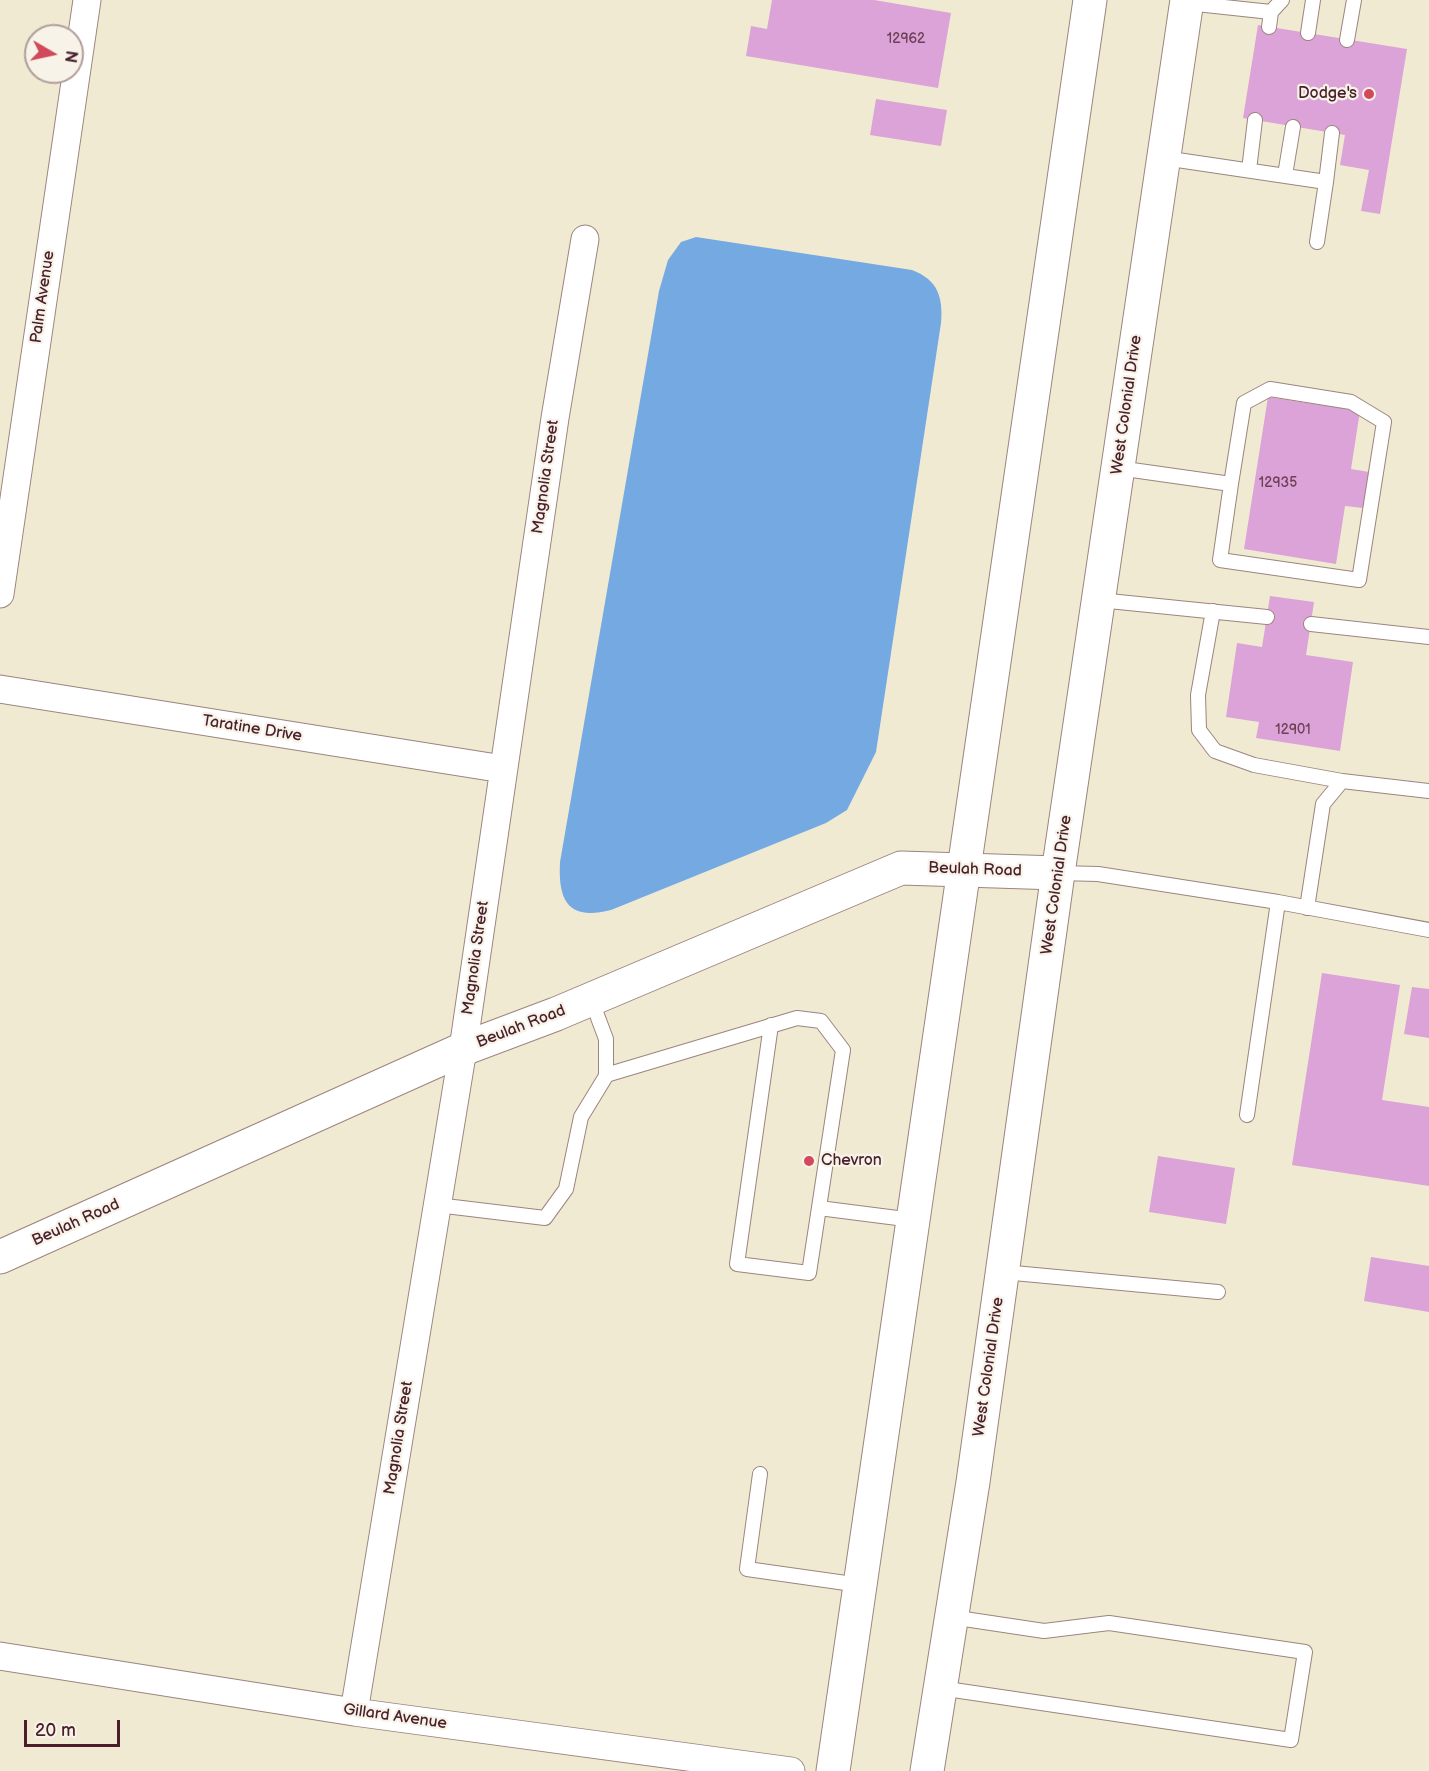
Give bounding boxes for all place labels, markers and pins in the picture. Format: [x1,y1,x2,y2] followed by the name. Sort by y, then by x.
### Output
[1298,84,1357,104] place label: Dodge's
[1362,87,1376,101] marker: Dodge's
[821,1151,882,1171] place label: Chevron
[802,1154,816,1168] marker: Chevron

